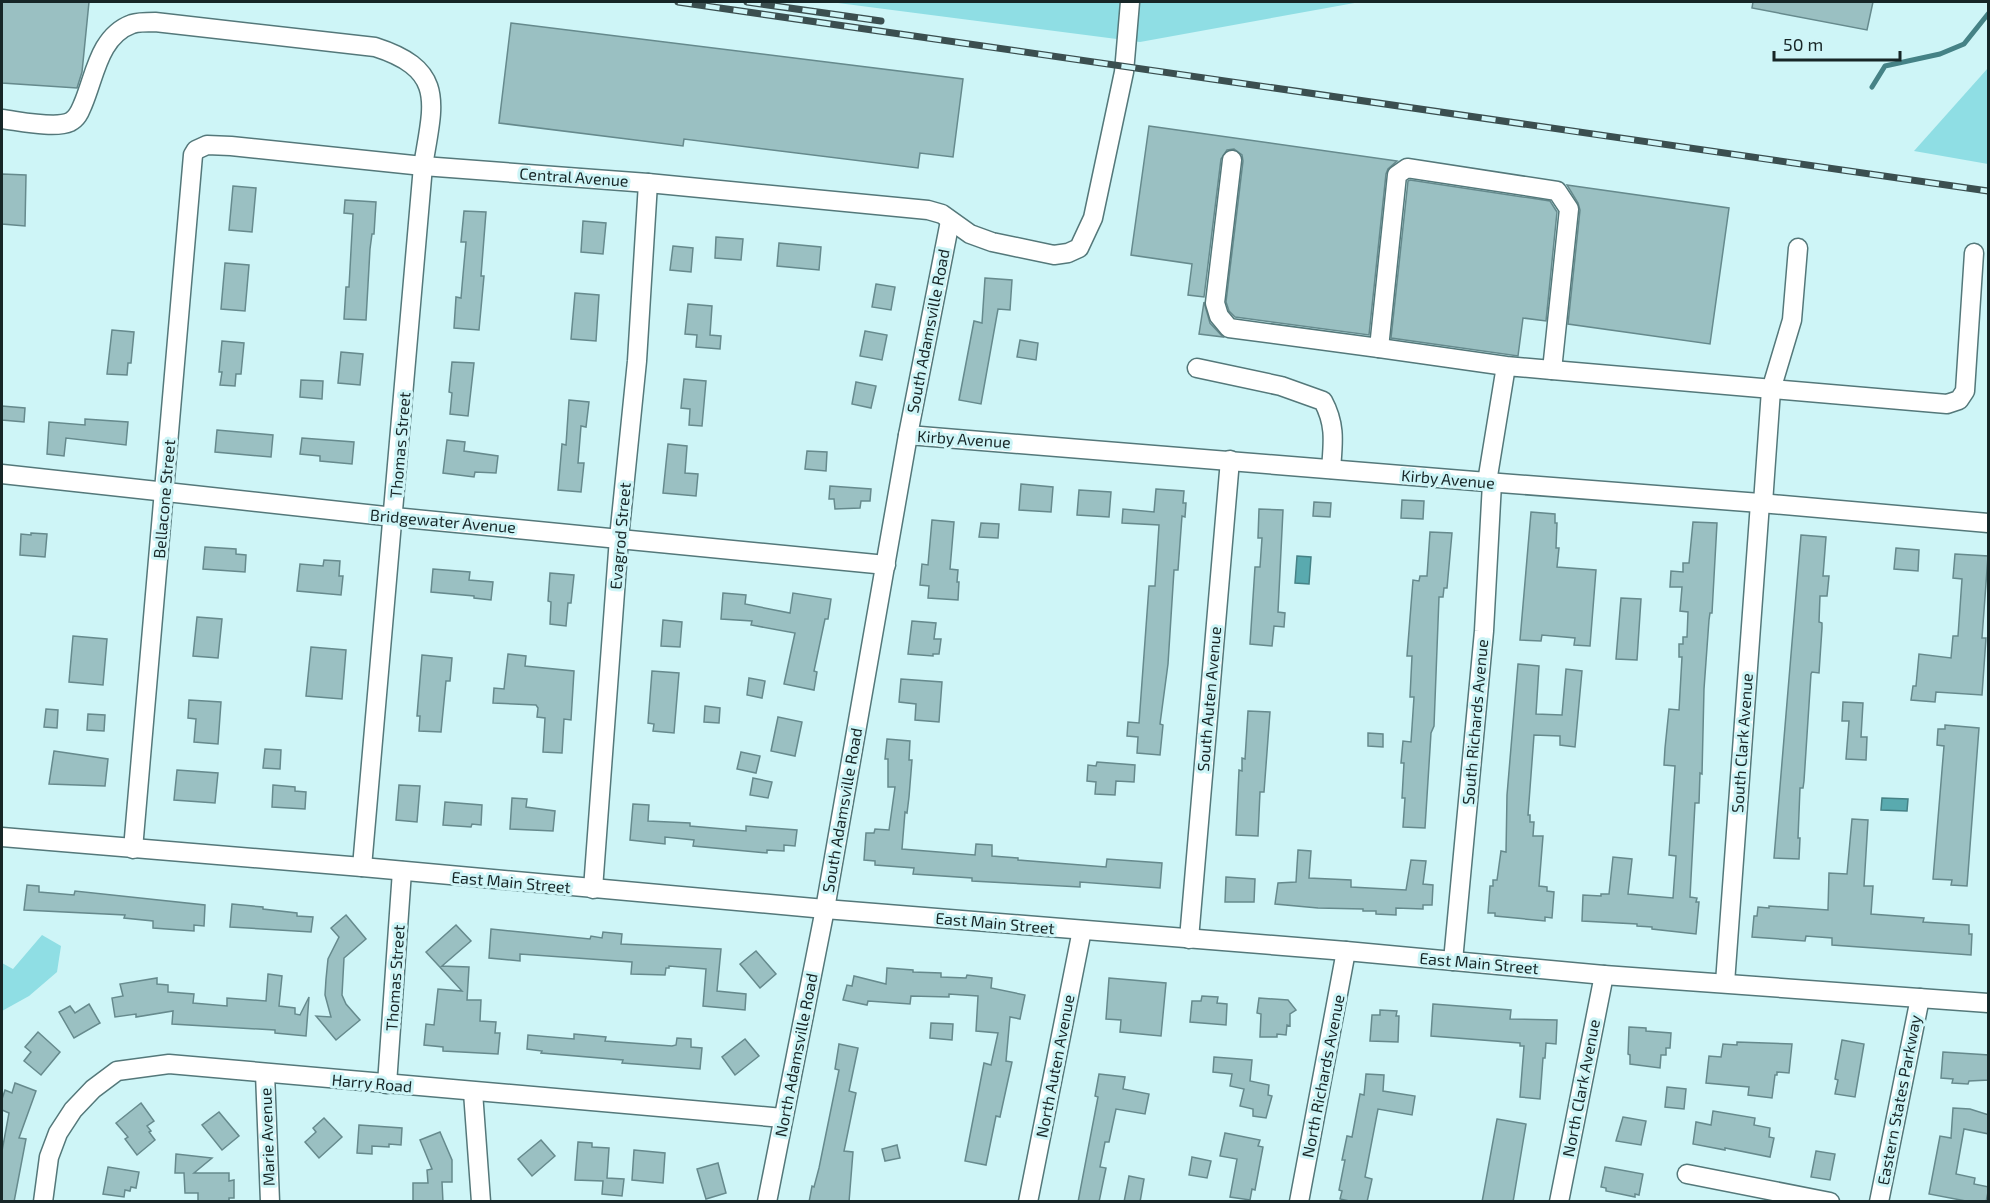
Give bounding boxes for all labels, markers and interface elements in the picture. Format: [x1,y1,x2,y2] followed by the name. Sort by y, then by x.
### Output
[1774,24,1900,62] scale bar
[1783,33,1823,55] text: 50 m
[519,163,629,190] street label: Central Avenue
[902,247,953,415] street label: South Adamsville Road
[385,391,414,499] street label: Thomas Street
[917,426,1011,451] street label: Kirby Avenue
[149,439,178,559] street label: Bellacone Street
[1400,465,1496,492] street label: Kirby Avenue
[605,482,634,590] street label: Evagrod Street
[369,505,517,536] street label: Bridgewater Avenue
[1193,626,1224,772] street label: South Auten Avenue
[1458,638,1491,806] street label: South Richards Avenue
[1727,672,1756,813] street label: South Clark Avenue
[818,726,865,894] street label: South Adamsville Road
[451,867,571,896] street label: East Main Street
[935,908,1055,937] street label: East Main Street
[381,924,408,1032] street label: Thomas Street
[1419,948,1539,977] street label: East Main Street
[770,971,821,1138] street label: North Adamsville Road
[1031,993,1078,1139] street label: North Auten Avenue
[1297,993,1348,1159] street label: North Richards Avenue
[1873,1013,1924,1187] street label: Eastern States Parkway
[1558,1018,1603,1158] street label: North Clark Avenue
[331,1070,413,1095] street label: Harry Road
[255,1087,278,1187] street label: Marie Avenue

